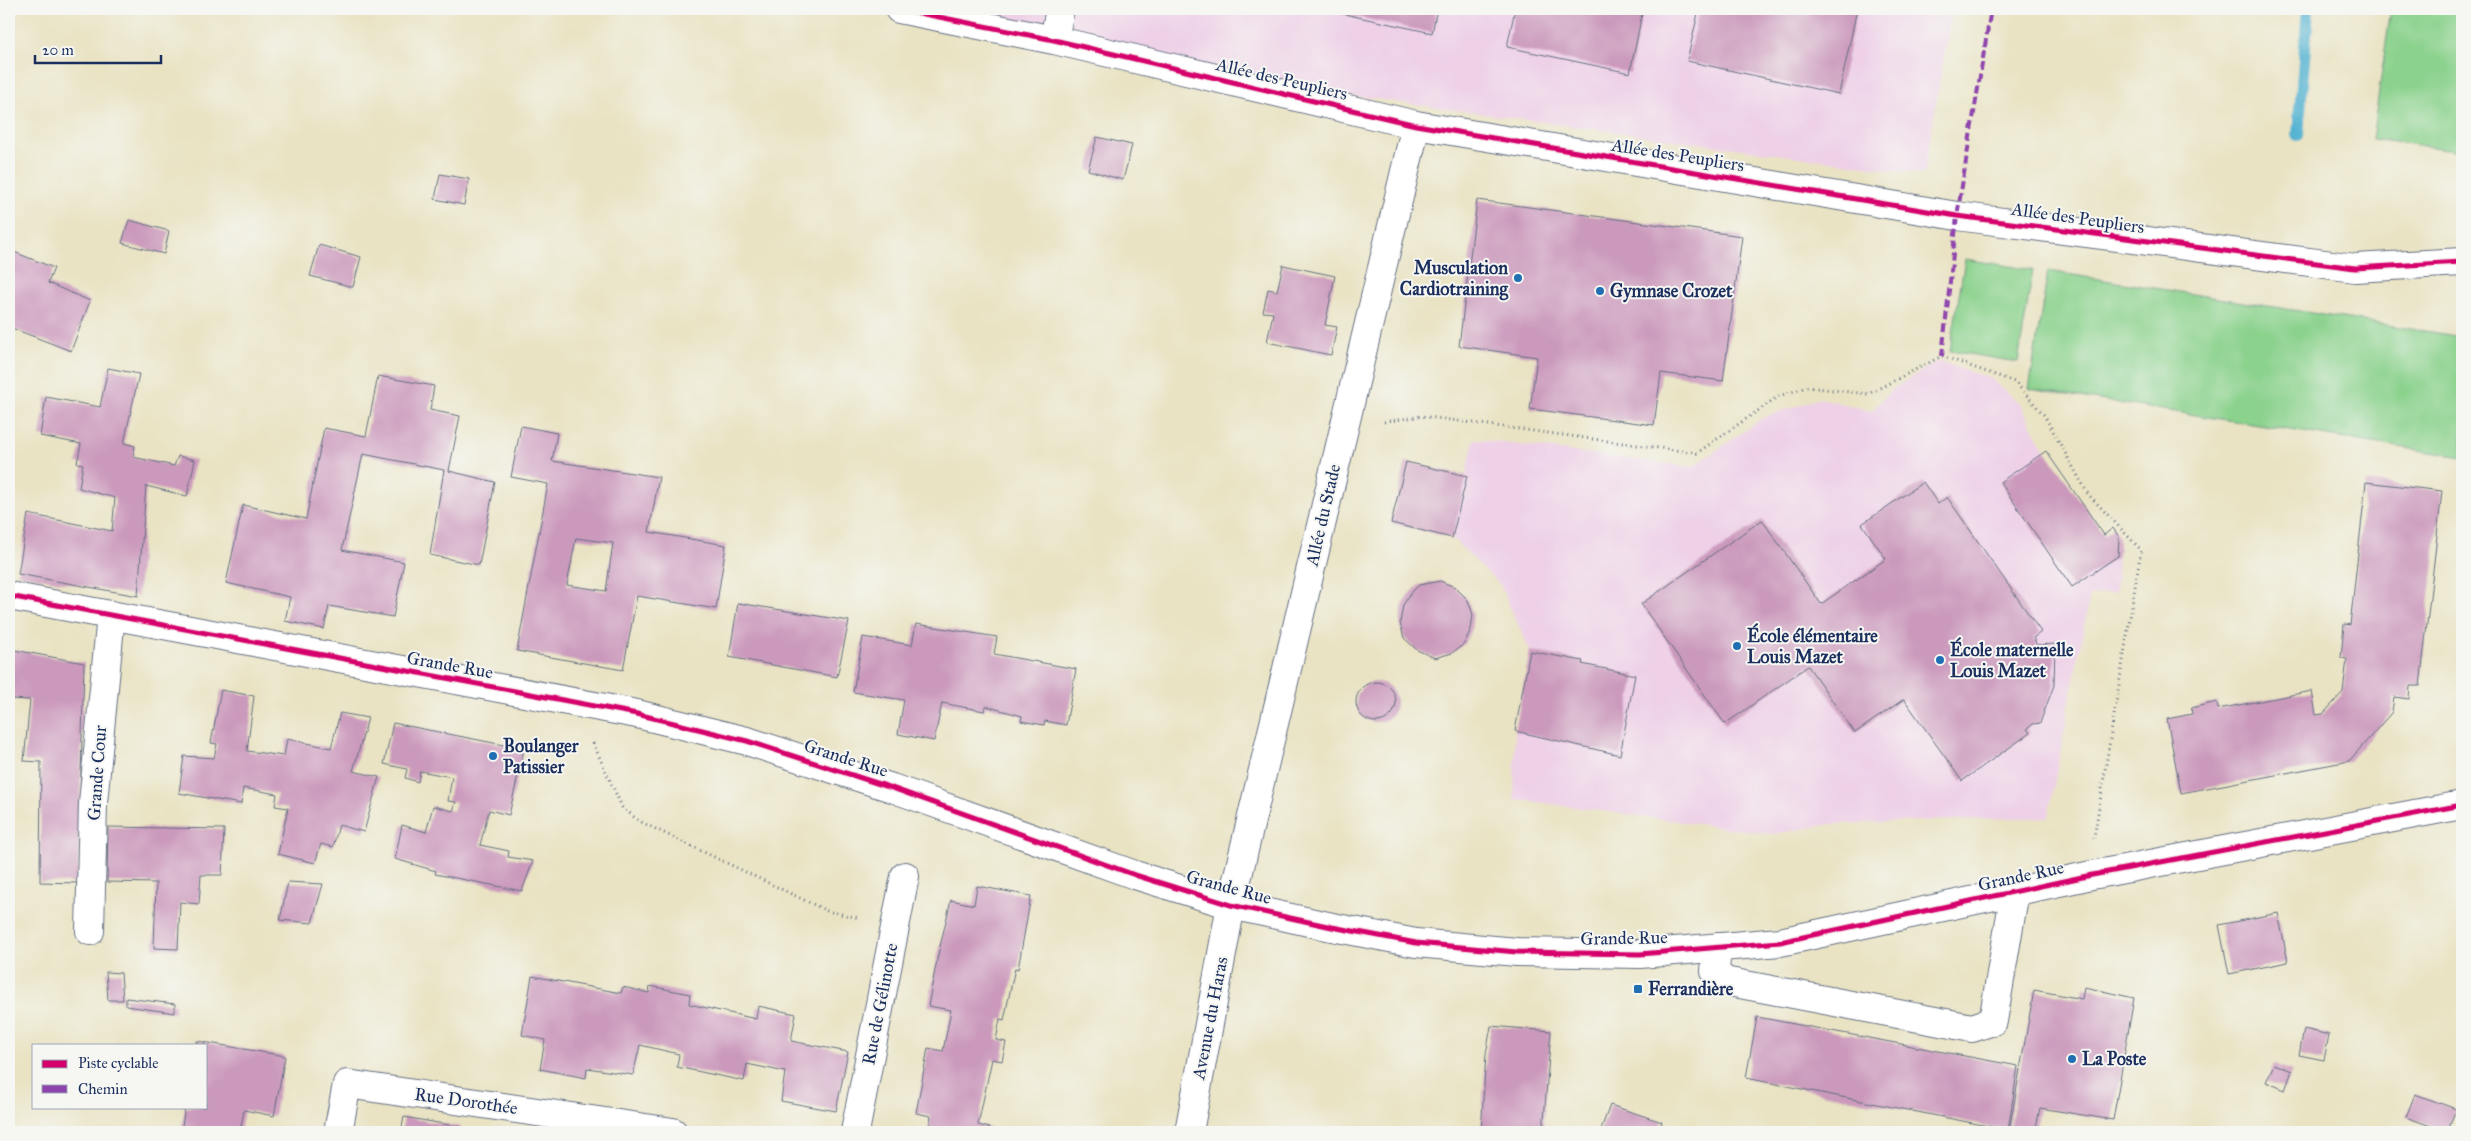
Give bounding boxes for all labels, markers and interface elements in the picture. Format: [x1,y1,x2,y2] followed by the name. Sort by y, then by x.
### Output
[35,32,161,64] scale bar
[42,41,74,59] text: 20 m
[1213,53,1350,105] street label: Allée des Peupliers
[1609,133,1746,176] street label: Allée des Peupliers
[2009,198,2146,238] street label: Allée des Peupliers
[1400,257,1509,301] place label: Musculation Cardiotraining
[1512,272,1524,284] marker: Musculation Cardiotraining
[1610,280,1733,303] place label: Gymnase Crozet
[1594,285,1606,297] marker: Gymnase Crozet
[1300,462,1345,569] street label: Allée du Stade
[1747,622,1878,668] place label: École élémentaire Louis Mazet
[1950,636,2074,682] place label: École maternelle Louis Mazet
[1731,640,1743,652] marker: École élémentaire Louis Mazet
[405,647,495,683] street label: Grande Rue
[1934,654,1946,666] marker: École maternelle Louis Mazet
[83,724,111,821] street label: Grande Cour
[801,734,891,782] street label: Grande Rue
[503,735,580,778] place label: Boulanger Patissier
[487,750,499,762] marker: Boulanger Patissier
[1976,856,2066,896] street label: Grande Rue
[1184,865,1274,909] street label: Grande Rue
[1580,926,1668,950] street label: Grande Rue
[857,941,903,1067] street label: Rue de Gélinotte
[1187,955,1233,1082] street label: Avenue du Haras
[1648,978,1734,1000] place label: Ferrandière
[1632,983,1644,995] marker: Ferrandière
[32,1044,208,1108] legend
[2082,1048,2147,1070] place label: La Poste
[2066,1053,2078,1065] marker: La Poste
[78,1054,158,1072] text: Piste cyclable
[78,1080,128,1098] text: Chemin
[413,1083,519,1119] street label: Rue Dorothée

